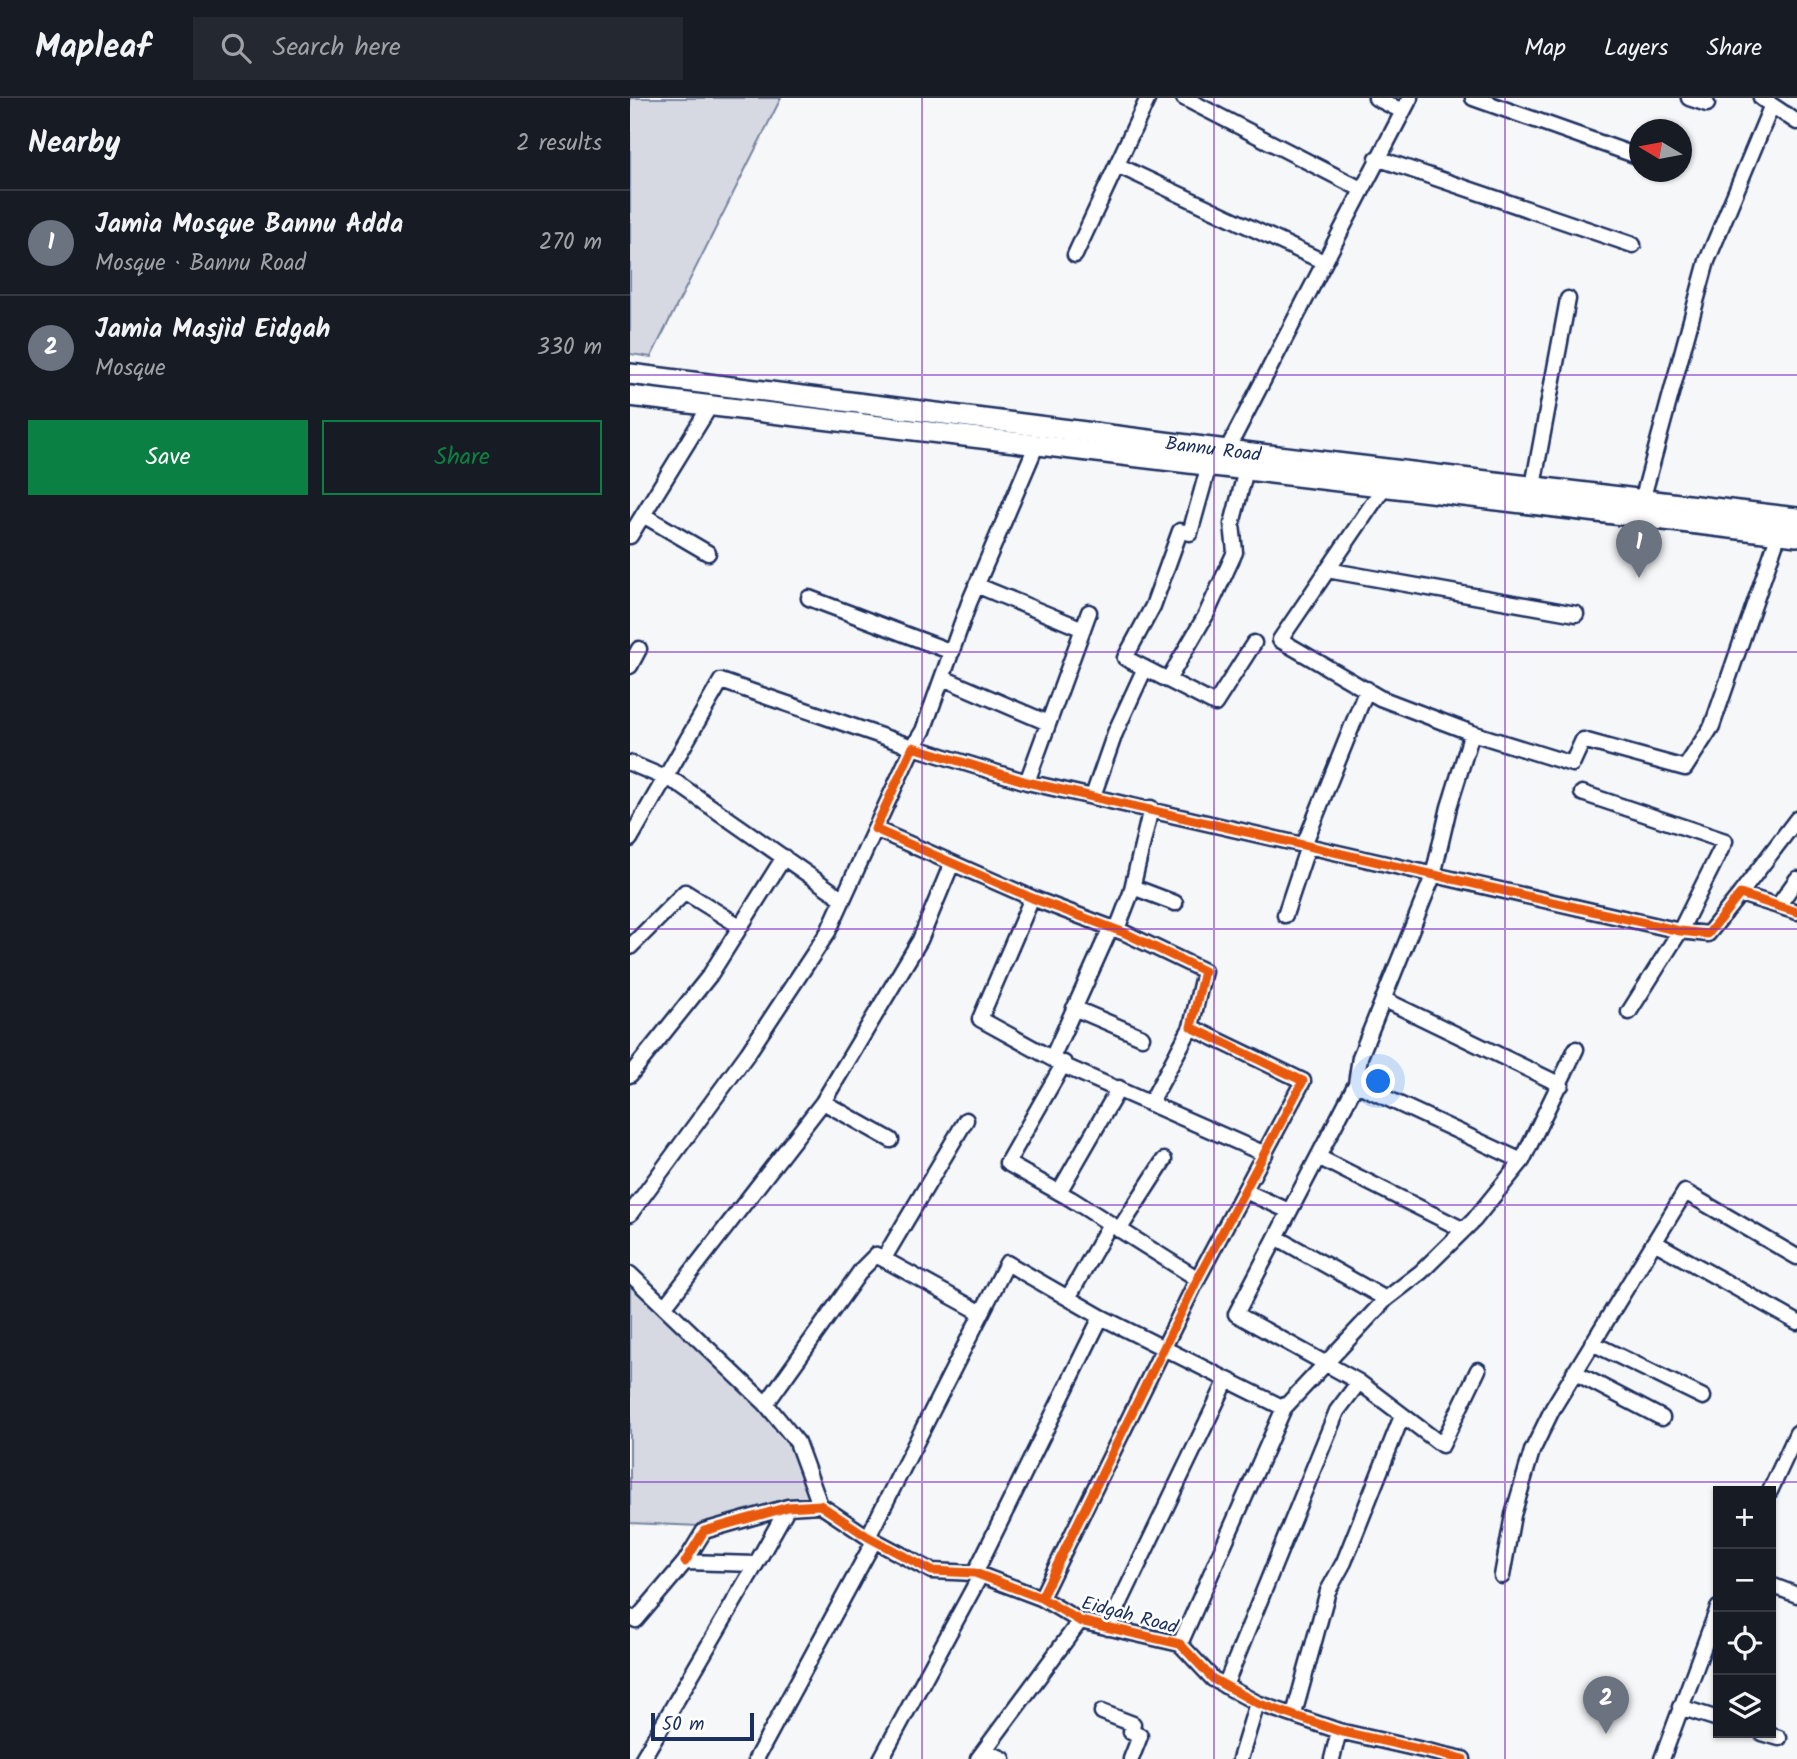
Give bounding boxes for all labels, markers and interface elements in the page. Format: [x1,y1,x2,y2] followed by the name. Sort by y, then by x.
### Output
[193,17,683,80] search box
[35,22,151,75] text: Mapleaf
[273,27,401,69] text: Search here
[217,29,255,67] icon: search
[1524,29,1566,68] text: Map
[1604,29,1668,68] text: Layers
[1706,29,1762,68] text: Share
[1629,119,1692,182] north arrow
[28,120,120,168] text: Nearby
[516,126,602,162] text: 2 results
[95,204,403,246] text: Jamia Mosque Bannu Adda
[48,225,54,261] text: 1
[539,225,602,261] text: 270 m
[95,246,306,282] text: Mosque · Bannu Road
[95,309,330,351] text: Jamia Masjid Eidgah
[44,330,58,366] text: 2
[537,330,602,366] text: 330 m
[95,351,166,387] text: Mosque
[28,420,308,495] button: Save
[322,420,602,495] button: Share
[1163,429,1263,471] street label: Bannu Road
[1616,520,1662,578] pin: 1
[1361,1064,1395,1098] your location
[1713,1486,1776,1738] map controls
[1713,1486,1776,1549] button: +
[1713,1549,1776,1612] button: −
[1078,1589,1182,1643] street label: Eidgah Road
[1713,1612,1776,1675] button: locate
[1713,1675,1776,1738] button: layers
[1583,1676,1629,1734] pin: 2
[651,1710,754,1742] scale bar
[662,1710,704,1740] text: 50 m

